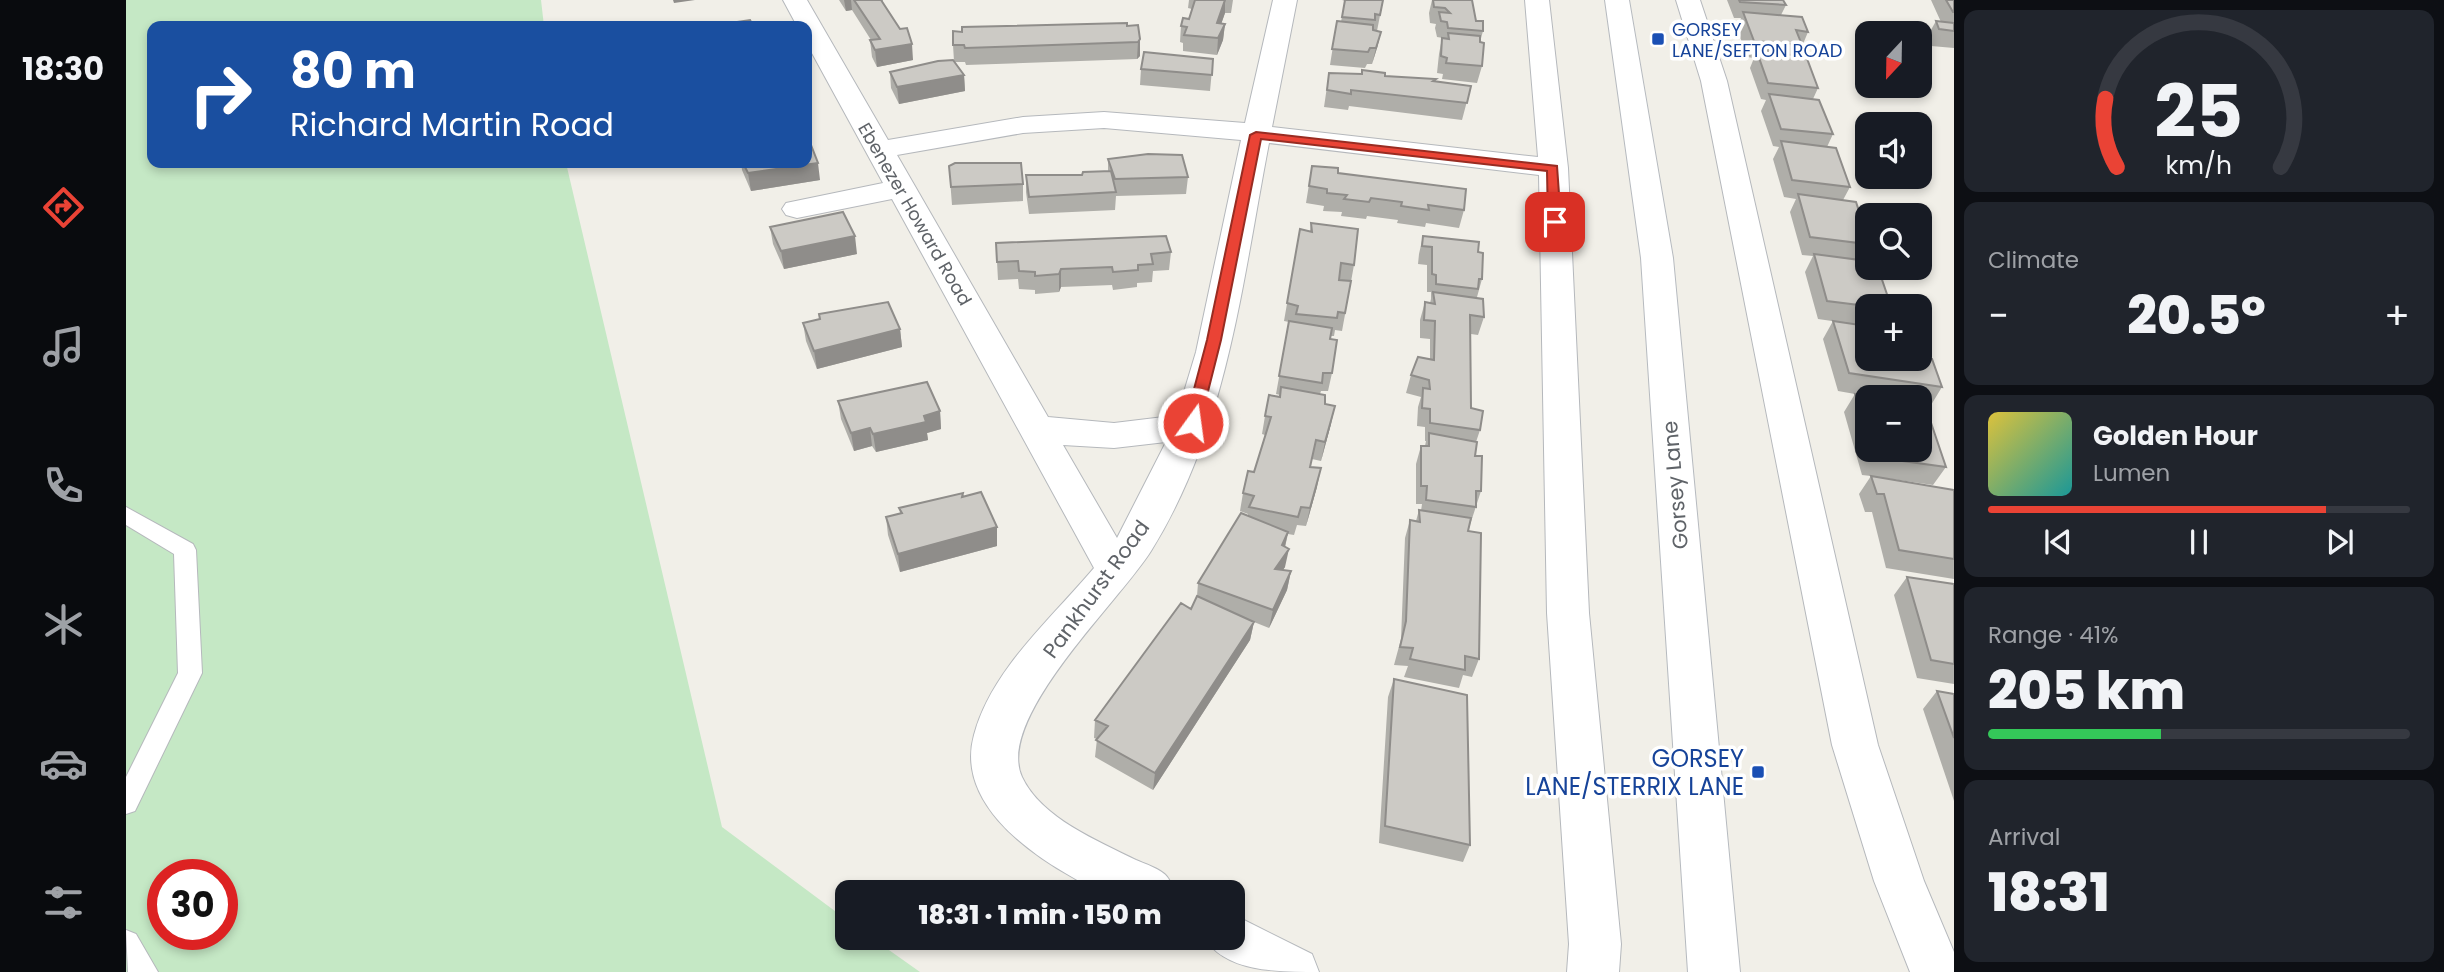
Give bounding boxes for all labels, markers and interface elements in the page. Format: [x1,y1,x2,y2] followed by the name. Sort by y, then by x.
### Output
[1672,17,1843,63] place label: GORSEY LANE/SEFTON ROAD
[1855,21,1932,98] north arrow
[1855,21,1932,462] map controls
[1650,31,1666,47] marker: GORSEY LANE/SEFTON ROAD
[290,37,416,105] text: 80 m
[22,46,104,91] text: 18:30
[175,49,266,140] icon: right
[2155,62,2243,163] text: 25
[290,102,614,147] text: Richard Martin Road
[1855,112,1932,189] button: sound
[852,118,978,310] street label: Ebenezer Howard Road
[2166,148,2232,183] text: km/h
[39,183,88,232] icon: directions
[1525,192,1585,252] pin
[1536,203,1574,241] icon: arrive
[1855,203,1932,280] button: search
[1988,244,2079,276] text: Climate
[2127,279,2266,352] text: 20.5°
[1988,289,2009,342] text: −
[2384,289,2410,342] text: +
[1855,294,1932,371] button: +
[39,322,88,371] icon: music
[1855,385,1932,462] button: −
[1156,386,1230,460] position arrow
[2093,418,2258,454] text: Golden Hour
[1655,420,1695,550] street label: Gorsey Lane
[2093,457,2170,489] text: Lumen
[39,461,88,510] icon: phone
[1036,514,1156,664] street label: Pankhurst Road
[2039,523,2077,561] icon: previous
[2180,523,2218,561] icon: pause
[2321,523,2359,561] icon: next
[39,600,88,649] icon: climate
[1988,619,2119,651] text: Range · 41%
[1988,654,2185,727] text: 205 km
[39,739,88,788] icon: car
[1525,742,1744,803] place label: GORSEY LANE/STERRIX LANE
[1750,764,1766,780] marker: GORSEY LANE/STERRIX LANE
[1988,821,2060,853] text: Arrival
[1988,856,2110,929] text: 18:31
[147,859,238,950] speed limit sign: 30
[39,878,88,927] icon: filters
[918,897,1162,933] text: 18:31 · 1 min · 150 m

